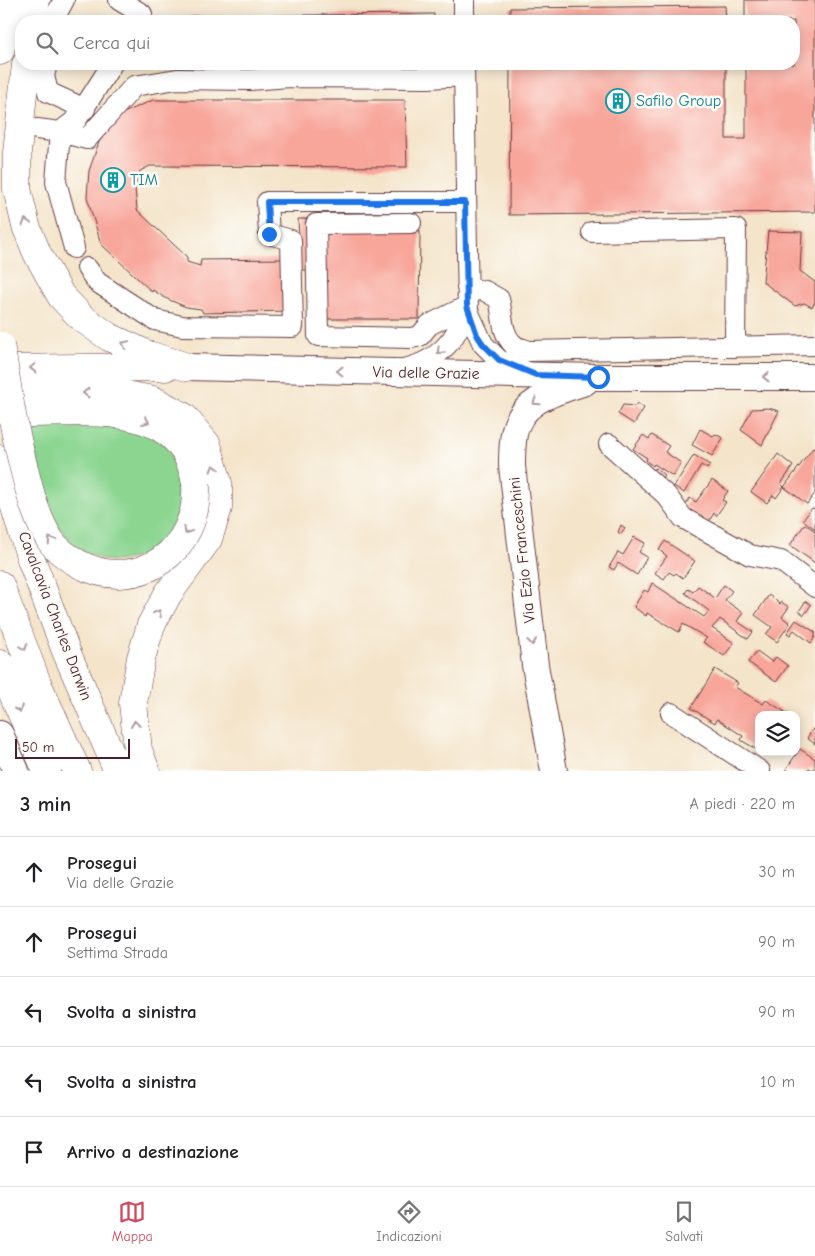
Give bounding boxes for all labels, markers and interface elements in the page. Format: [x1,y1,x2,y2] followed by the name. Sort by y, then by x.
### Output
[15,15,800,70] search box
[33,29,61,57] icon: search
[73,32,150,54] text: Cerca qui
[605,88,631,114] building icon: Safilo Group
[636,92,721,110] place label: Safilo Group
[100,167,126,193] building icon: TIM
[130,171,158,189] place label: TIM
[22,219,32,227] one-way arrow
[258,223,281,246] route end
[121,340,130,350] one-way arrow
[437,345,446,354] one-way arrow
[29,363,36,373] one-way arrow
[372,363,480,383] street label: Via delle Grazie
[336,366,344,376] one-way arrow
[587,366,610,389] route start
[762,372,770,382] one-way arrow
[82,388,90,398] one-way arrow
[533,395,542,405] one-way arrow
[141,414,150,425] one-way arrow
[209,464,219,472] one-way arrow
[505,476,539,624] street label: Via Ezio Franceschini
[183,526,193,535] one-way arrow
[14,529,96,703] street label: Cavalcavia Charles Darwin
[48,536,57,546] one-way arrow
[152,609,162,618] one-way arrow
[526,638,537,646] one-way arrow
[18,642,28,651] one-way arrow
[13,704,24,713] one-way arrow
[755,711,800,756] map controls
[755,711,800,756] button: layers
[130,720,141,728] one-way arrow
[15,736,130,759] scale bar
[22,739,54,756] text: 50 m
[20,792,71,816] text: 3 min
[690,795,795,813] text: A piedi · 220 m
[67,852,137,874] text: Prosegui
[20,858,48,886] icon: ahead
[759,863,795,881] text: 30 m
[67,874,174,892] text: Via delle Grazie
[67,922,137,944] text: Prosegui
[20,928,48,956] icon: ahead
[758,933,795,951] text: 90 m
[67,944,168,962] text: Settima Strada
[20,998,48,1026] icon: left
[67,1001,197,1023] text: Svolta a sinistra
[758,1003,795,1021] text: 90 m
[20,1068,48,1096] icon: left
[67,1071,197,1093] text: Svolta a sinistra
[760,1073,795,1091] text: 10 m
[20,1138,48,1166] icon: arrive
[67,1141,239,1163] text: Arrivo a destinazione
[112,1198,153,1245] tab: Mappa
[376,1198,442,1245] tab: Indicazioni
[665,1198,703,1245] tab: Salvati

